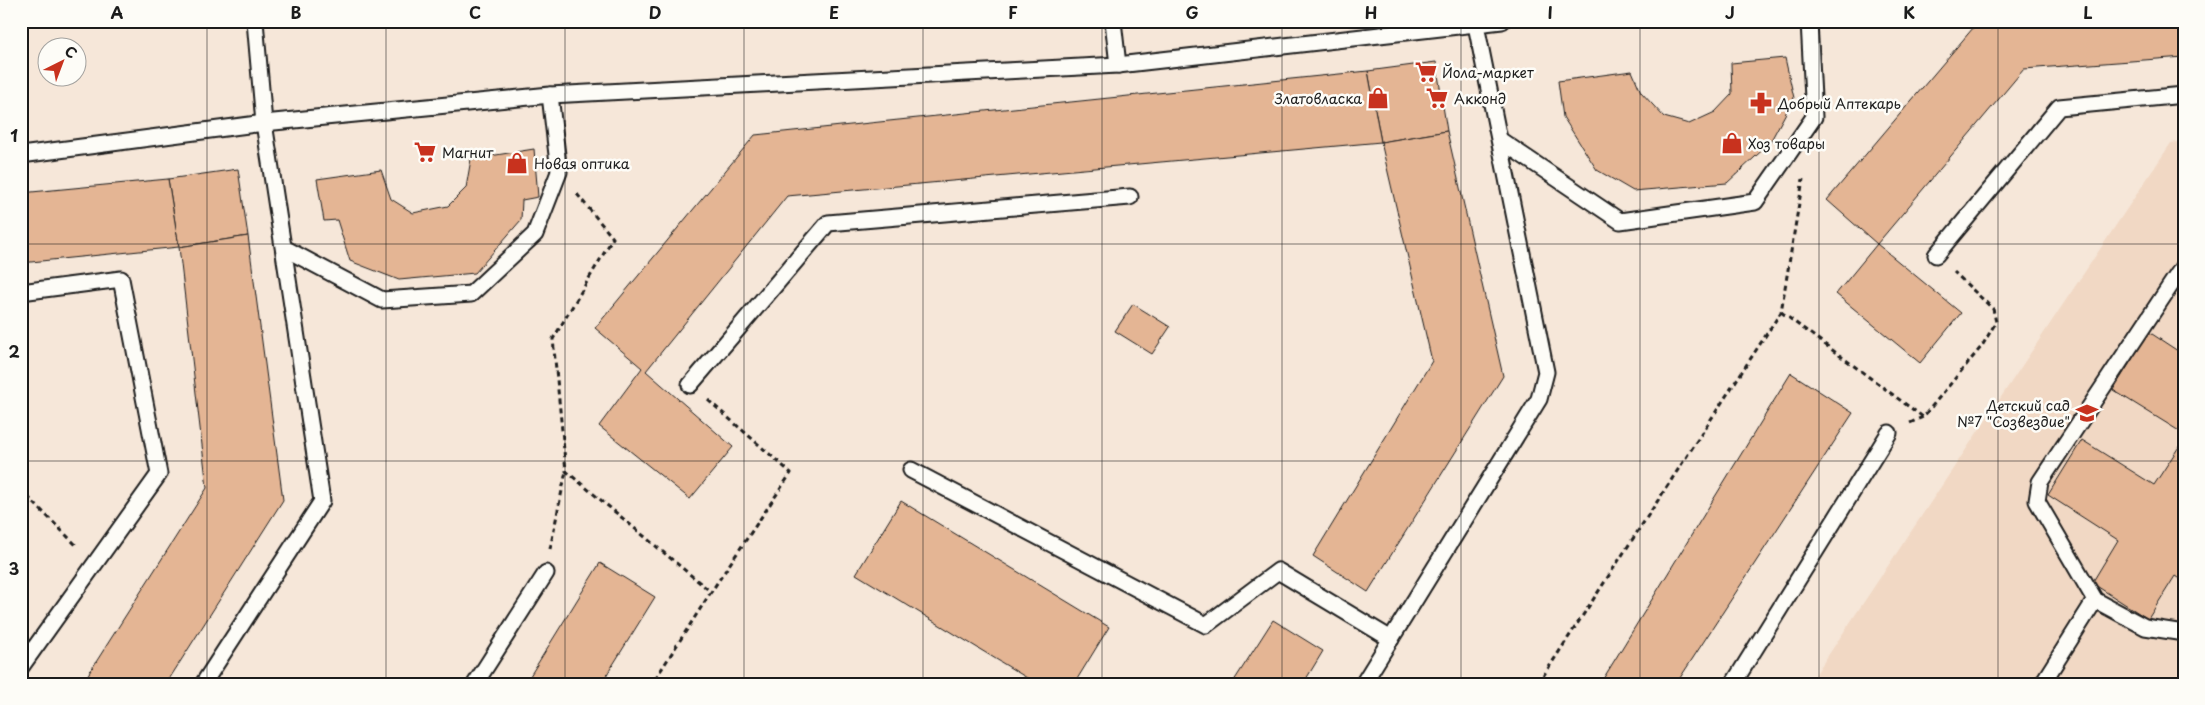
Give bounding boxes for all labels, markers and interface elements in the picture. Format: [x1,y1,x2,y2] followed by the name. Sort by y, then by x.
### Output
[111,0,124,24] text: A
[291,0,302,24] text: B
[469,0,481,24] text: C
[649,0,661,24] text: D
[829,0,839,24] text: E
[1008,0,1018,24] text: F
[1185,0,1199,24] text: G
[1365,0,1377,24] text: H
[1547,0,1553,24] text: I
[1725,0,1735,24] text: J
[1903,0,1915,24] text: K
[2083,0,2093,24] text: L
[38,38,88,88] north arrow
[60,41,82,63] text: С
[1413,59,1439,85] supermarket icon: Йола-маркет
[1442,62,1534,83] place label: Йола-маркет
[1365,85,1391,111] shop icon: Златовласка
[1424,85,1450,111] supermarket icon: Акконд
[1274,88,1362,109] place label: Златовласка
[1454,88,1506,109] place label: Акконд
[1748,90,1774,116] pharmacy icon: Добрый Аптекарь
[1777,93,1901,114] place label: Добрый Аптекарь
[10,123,18,147] text: 1
[1719,130,1745,156] shop icon: Хоз товары
[1748,133,1825,154] place label: Хоз товары
[412,139,438,165] supermarket icon: Магнит
[442,142,494,163] place label: Магнит
[504,150,530,176] shop icon: Новая оптика
[534,153,630,174] place label: Новая оптика
[8,339,20,363] text: 2
[1957,395,2070,432] place label: Детский сад №7 "Созвездие"
[2074,400,2100,426] school or university icon: Детский сад №7 "Созвездие"
[9,556,19,580] text: 3

